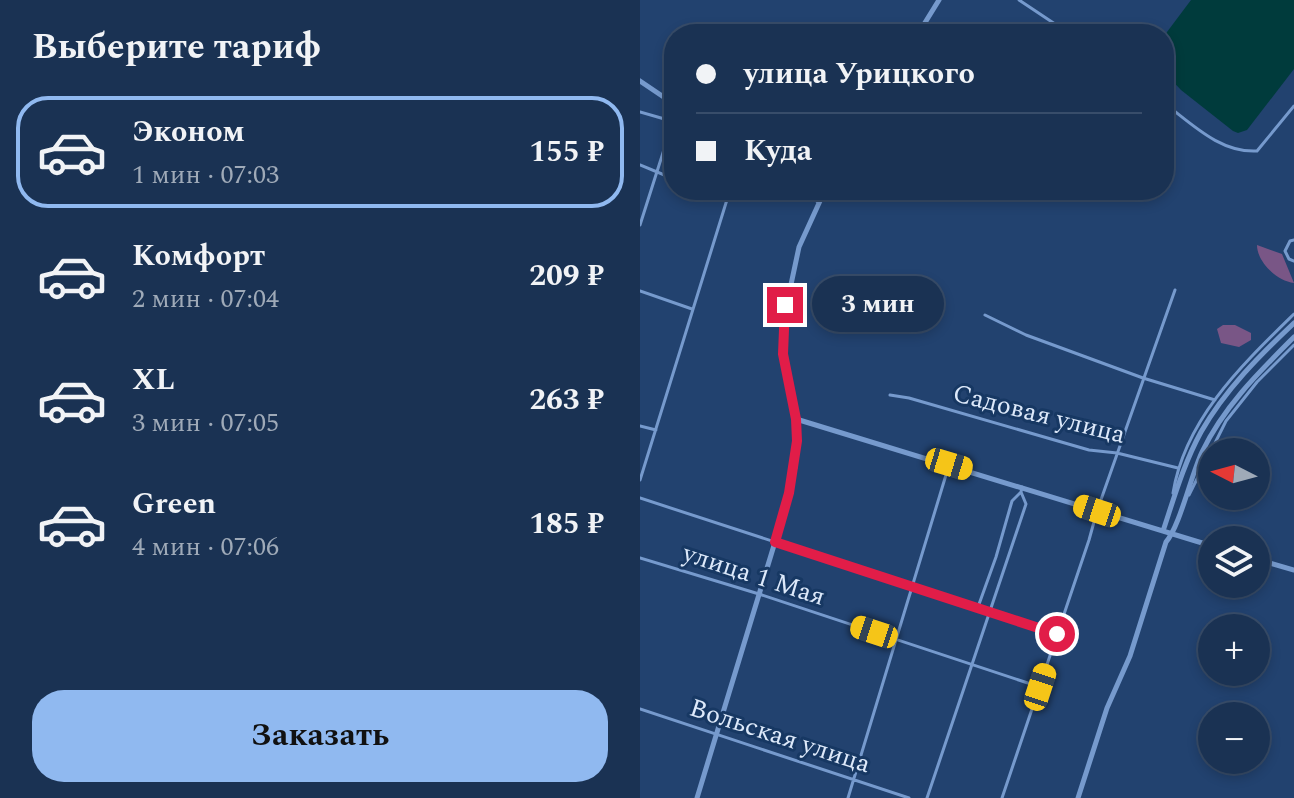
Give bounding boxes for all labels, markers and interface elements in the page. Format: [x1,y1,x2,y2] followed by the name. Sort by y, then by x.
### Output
[32,20,321,75] text: Выберите тариф
[744,51,975,97] text: улица Урицкого
[132,109,245,155] text: Эконом
[36,116,108,188] icon: car
[744,128,812,174] text: Куда
[529,129,604,175] text: 155 ₽
[132,155,279,195] text: 1 мин · 07:03
[132,233,265,279] text: Комфорт
[36,240,108,312] icon: car
[529,253,604,299] text: 209 ₽
[813,277,945,333] callout: 3 мин
[132,279,279,319] text: 2 мин · 07:04
[841,284,915,324] text: 3 мин
[767,287,803,323] route end
[132,357,175,403] text: XL
[36,364,108,436] icon: car
[948,373,1130,455] street label: Садовая улица
[529,377,604,423] text: 263 ₽
[132,403,279,443] text: 3 мин · 07:05
[1198,438,1270,510] north arrow
[1198,438,1270,774] map controls
[923,446,975,482] car
[132,481,216,527] text: Green
[36,488,108,560] icon: car
[1070,492,1124,530] car
[529,501,604,547] text: 185 ₽
[1198,526,1270,598] button: layers
[132,527,279,567] text: 4 мин · 07:06
[677,533,830,617] street label: улица 1 Мая
[847,613,901,651] car
[1198,614,1270,686] button: +
[1039,616,1075,652] route start
[1021,660,1059,714] car
[684,688,876,784] street label: Вольская улица
[32,690,608,782] button: Заказать
[1198,702,1270,774] button: −

